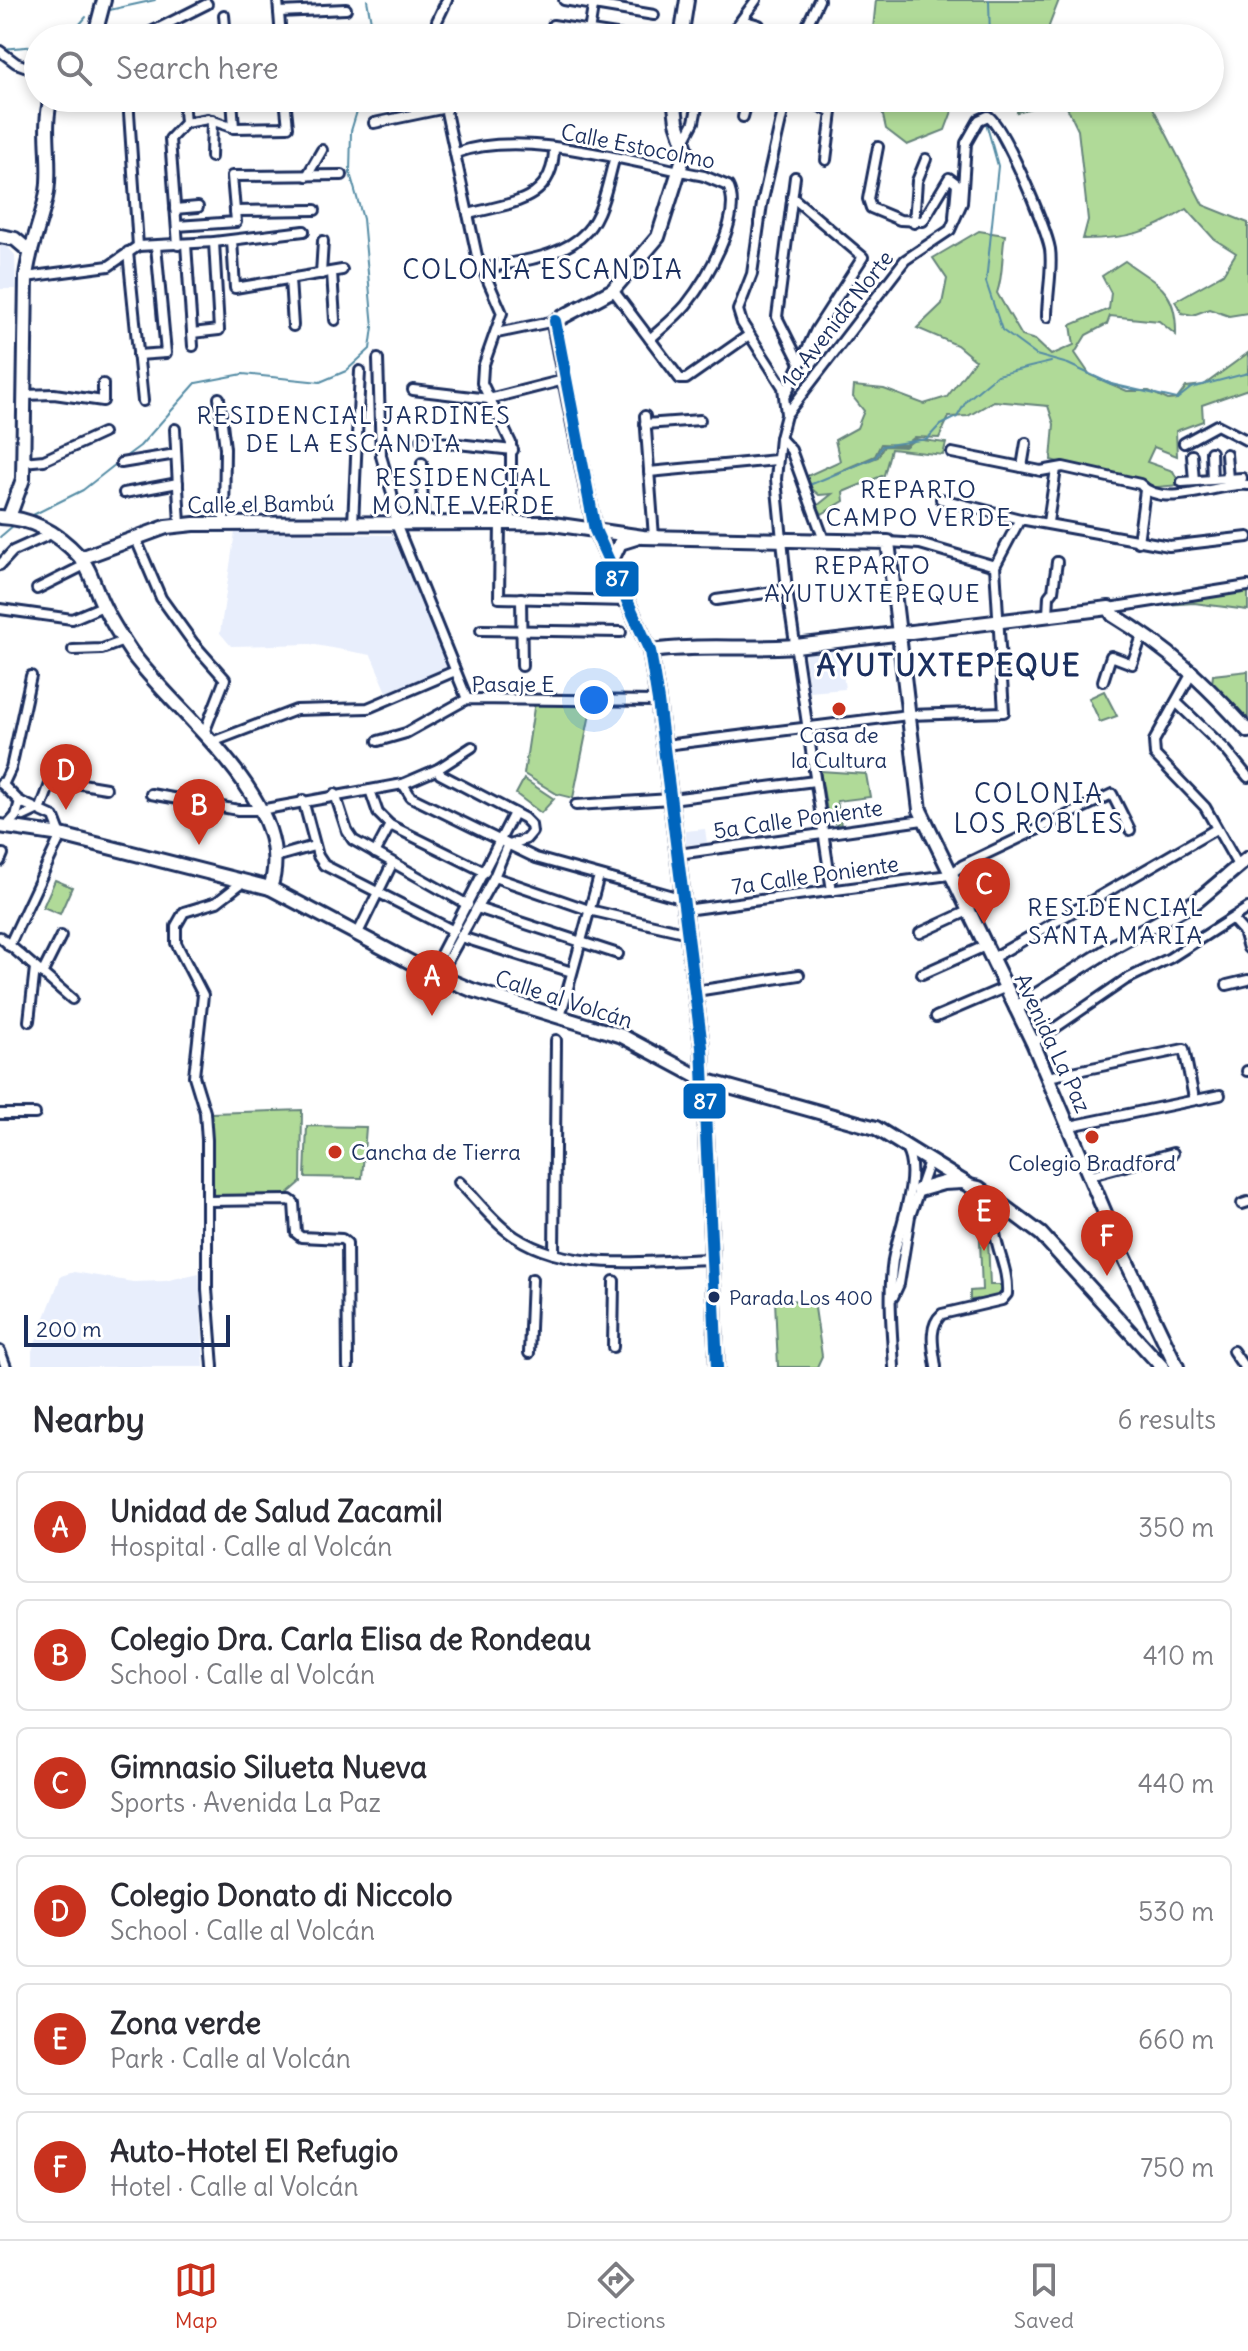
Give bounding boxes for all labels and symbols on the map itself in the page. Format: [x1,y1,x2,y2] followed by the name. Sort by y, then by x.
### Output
[559,117,717,175] street label: Calle Estocolmo
[775,245,899,393] street label: 1a Avenida Norte
[402,253,684,286] district label: COLONIA ESCANDIA
[196,400,512,458] district label: RESIDENCIAL JARDINES DE LA ESCANDIA
[372,462,556,520] district label: RESIDENCIAL MONTE VERDE
[826,474,1012,532] district label: REPARTO CAMPO VERDE
[187,489,335,519] street label: Calle el Bambú
[764,550,982,608] district label: REPARTO AYUTUXTEPEQUE
[594,560,640,598] line badge: 87
[605,564,629,592] text: 87
[816,646,1082,684] district label: AYUTUXTEPEQUE
[472,670,554,698] street label: Pasaje E
[574,680,614,720] your location
[830,700,848,718] marker: Casa de la Cultura
[791,721,887,774] place label: Casa de la Cultura
[40,744,92,810] pin: D
[953,777,1125,840] district label: COLONIA LOS ROBLES
[173,779,225,845] pin: B
[712,793,884,845] street label: 5a Calle Poniente
[730,849,900,901] street label: 7a Calle Poniente
[958,858,1010,924] pin: C
[1027,892,1205,950] district label: RESIDENCIAL SANTA MARIA
[406,950,458,1016] pin: A
[492,964,636,1034] street label: Calle al Volcán
[1009,969,1097,1117] street label: Avenida La Paz
[682,1082,727,1120] line badge: 87
[693,1087,717,1115] text: 87
[1083,1128,1101,1146] marker: Colegio Bradford
[351,1138,521,1166] place label: Cancha de Tierra
[326,1143,344,1161] marker: Cancha de Tierra
[1008,1149,1176,1177] place label: Colegio Bradford
[958,1185,1010,1251] pin: E
[1081,1210,1133,1276] pin: F
[729,1285,873,1310] place label: Parada Los 400
[706,1289,722,1305] marker: Parada Los 400
[24,1311,230,1347] scale bar

